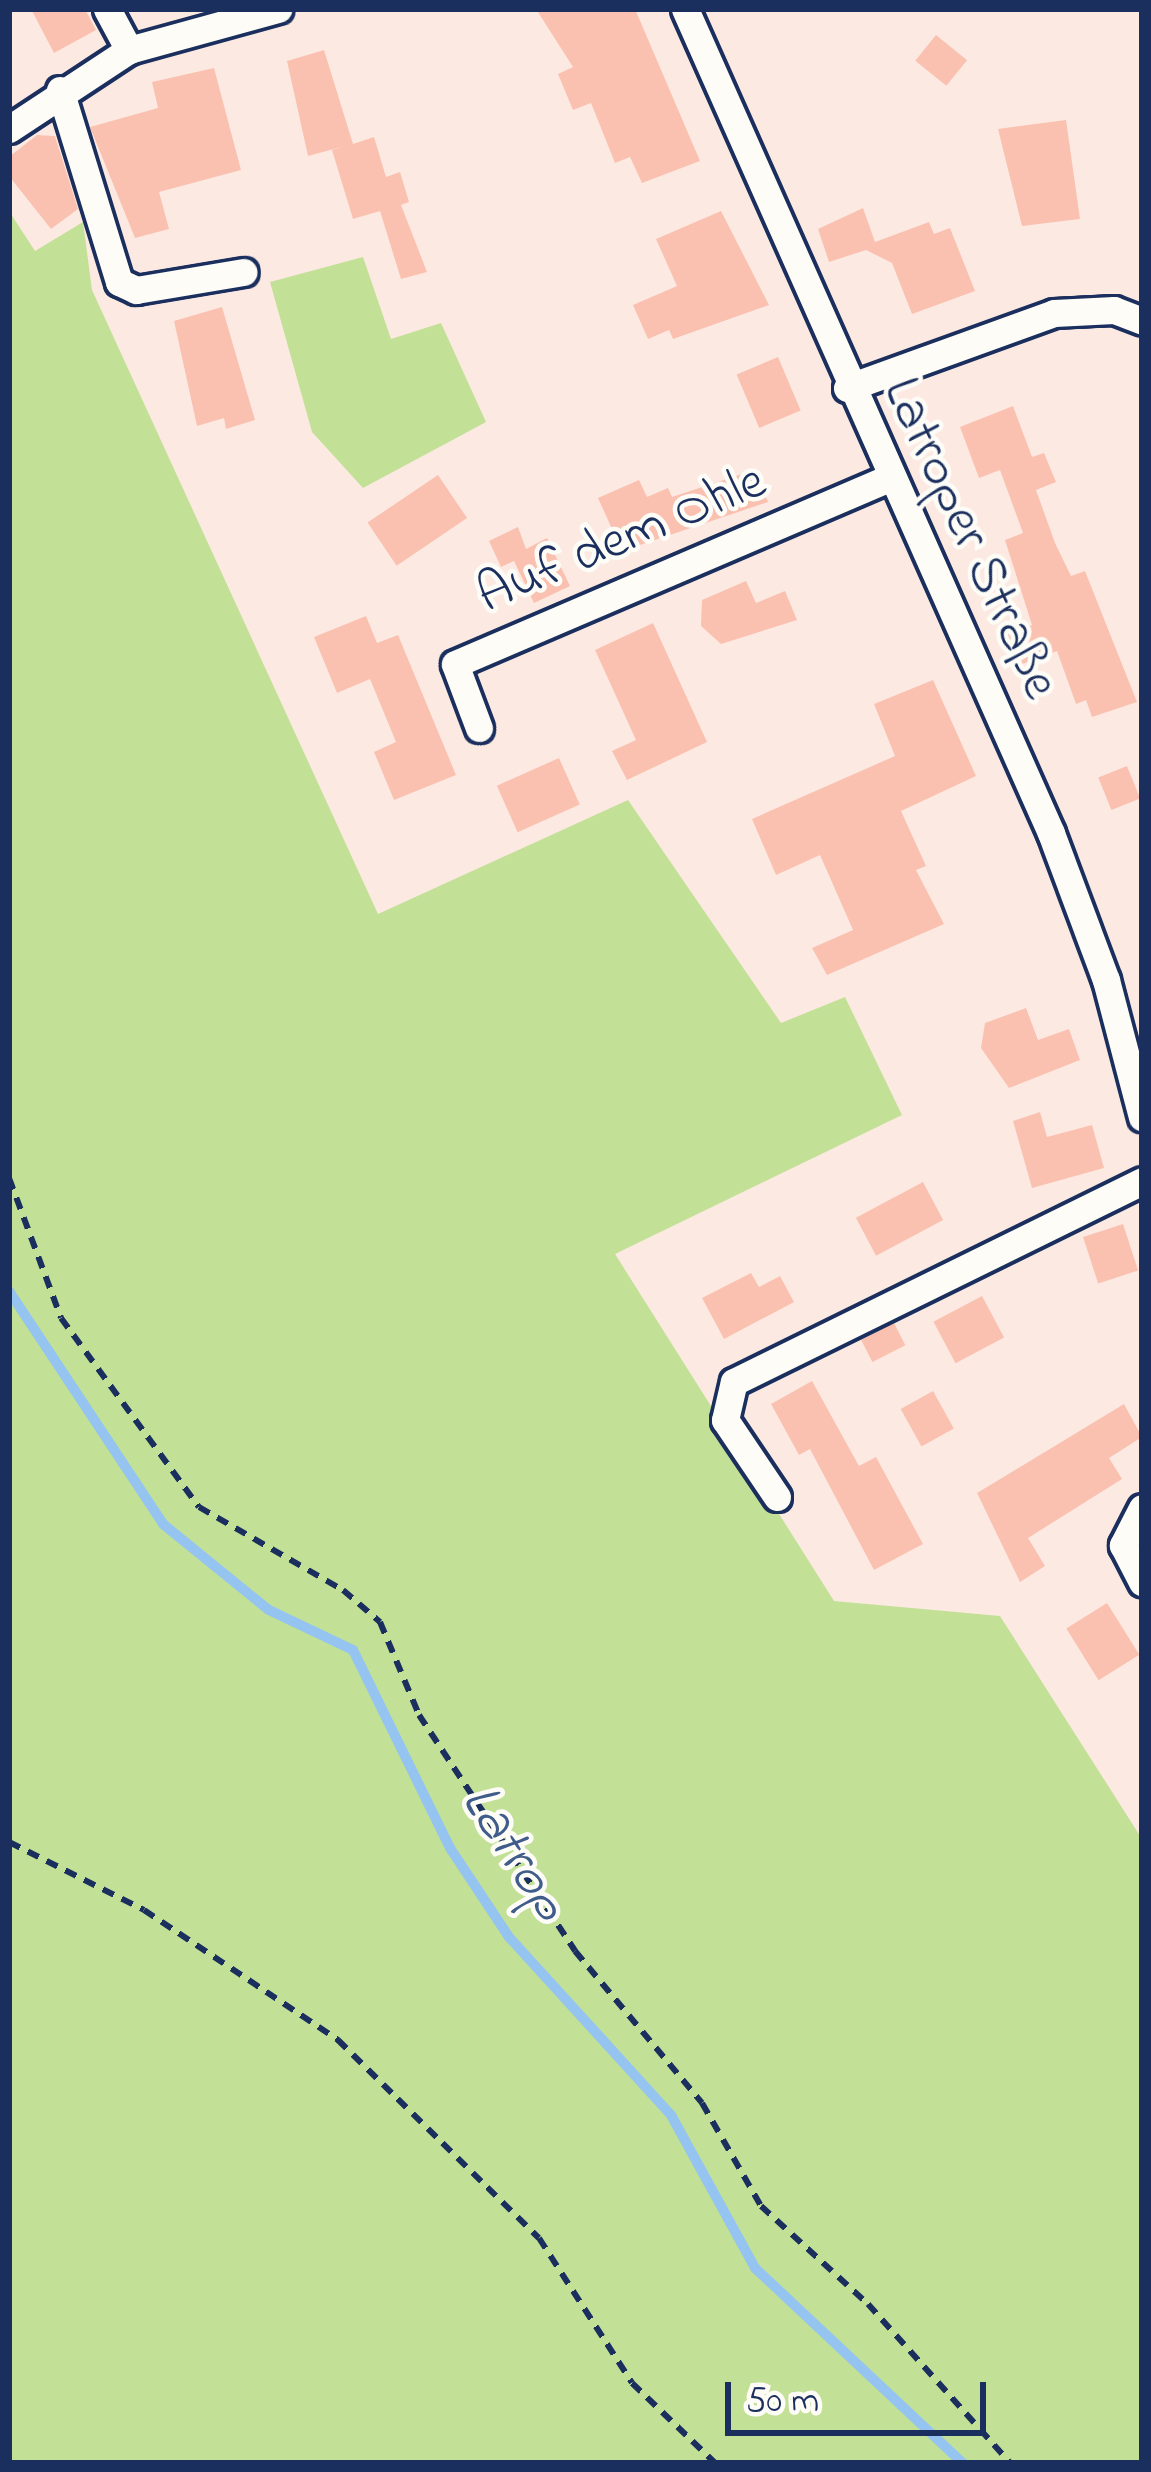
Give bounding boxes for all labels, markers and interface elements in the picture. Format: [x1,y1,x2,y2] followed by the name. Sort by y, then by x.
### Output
[866,368,1072,710] street label: Latroper Straße
[468,450,776,630] street label: Auf dem Ohle
[444,1773,582,1935] water label: Latrop
[731,2358,992,2432] scale bar
[746,2376,819,2429] text: 50 m

